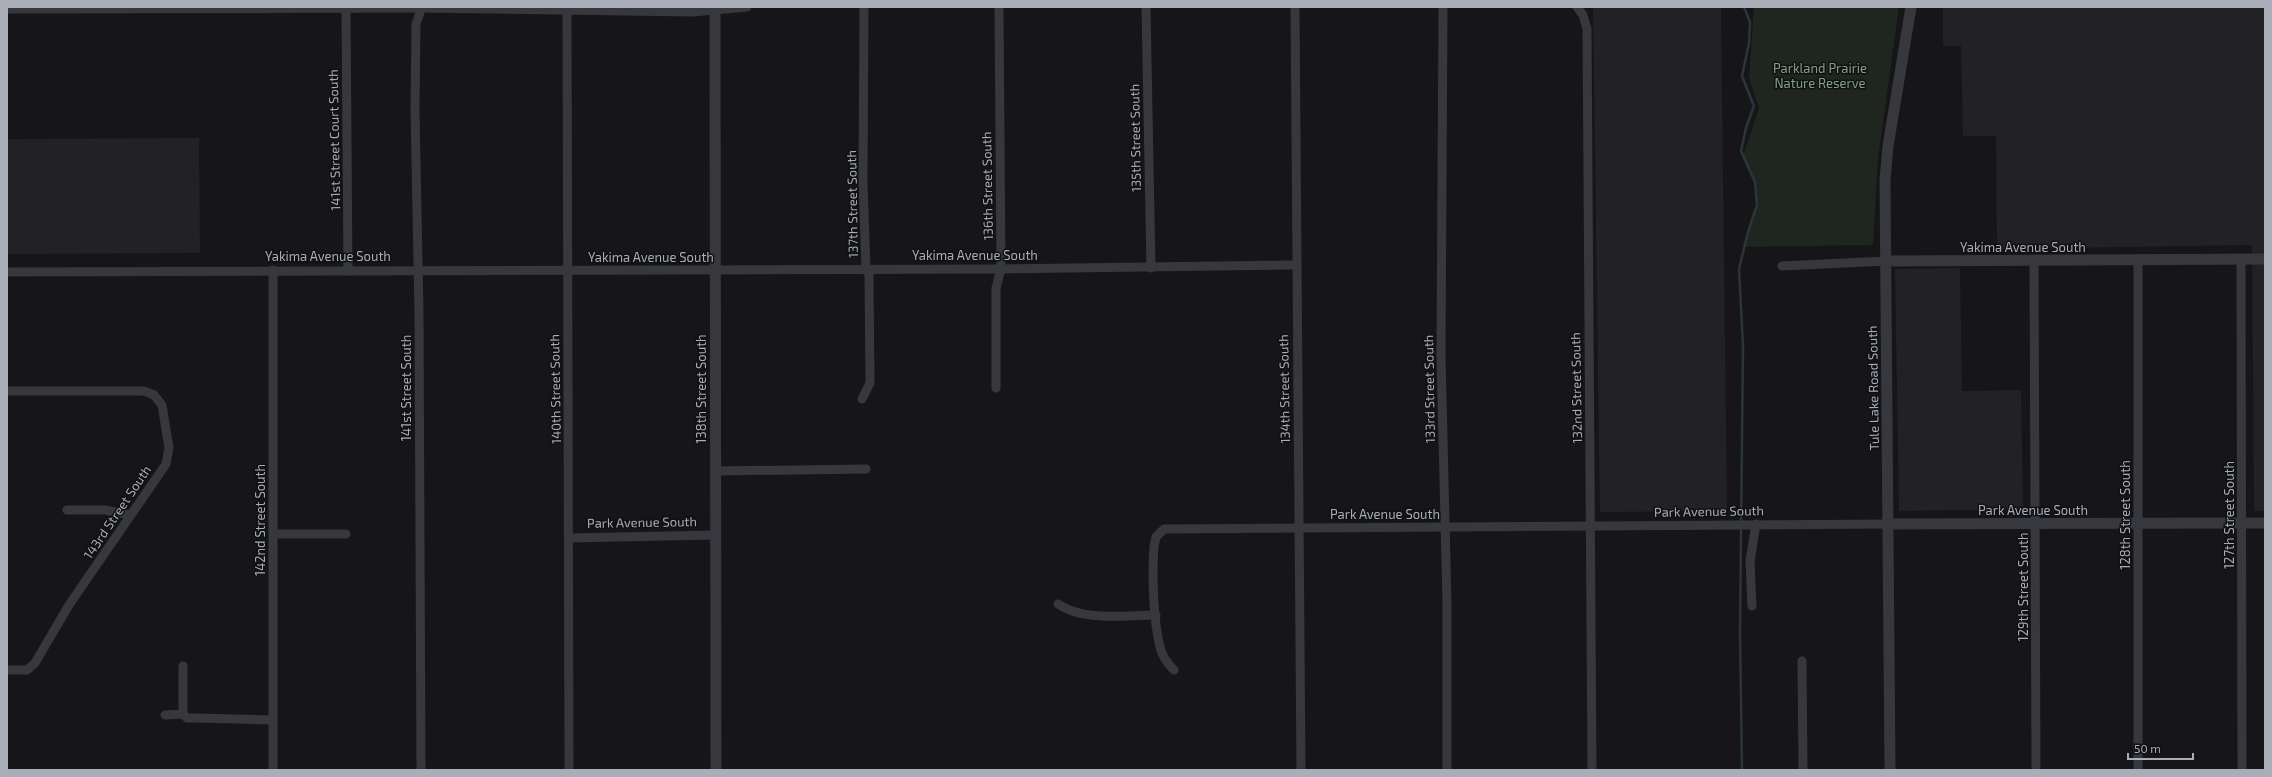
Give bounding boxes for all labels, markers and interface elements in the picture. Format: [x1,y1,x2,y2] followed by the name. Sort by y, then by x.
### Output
[1773,60,1867,91] park label: Parkland Prairie Nature Reserve
[325,69,343,211] street label: 141st Street Court South
[1126,84,1144,192] street label: 135th Street South
[978,131,996,241] street label: 136th Street South
[843,150,861,258] street label: 137th Street South
[1960,239,2086,255] street label: Yakima Avenue South
[912,247,1038,263] street label: Yakima Avenue South
[265,248,391,264] street label: Yakima Avenue South
[588,249,714,265] street label: Yakima Avenue South
[1864,325,1882,451] street label: Tule Lake Road South
[1567,332,1585,444] street label: 132nd Street South
[546,334,564,444] street label: 140th Street South
[693,334,709,444] street label: 138th Street South
[1275,334,1293,444] street label: 134th Street South
[398,335,414,441] street label: 141st Street South
[1420,335,1438,443] street label: 133rd Street South
[2117,460,2133,570] street label: 128th Street South
[2221,461,2237,569] street label: 127th Street South
[80,462,154,562] street label: 143rd Street South
[252,464,268,576] street label: 142nd Street South
[1654,502,1764,520] street label: Park Avenue South
[1978,502,2088,518] street label: Park Avenue South
[1330,506,1440,522] street label: Park Avenue South
[587,513,697,531] street label: Park Avenue South
[2015,533,2031,641] street label: 129th Street South
[2128,735,2193,761] scale bar
[2134,741,2161,755] text: 50 m

